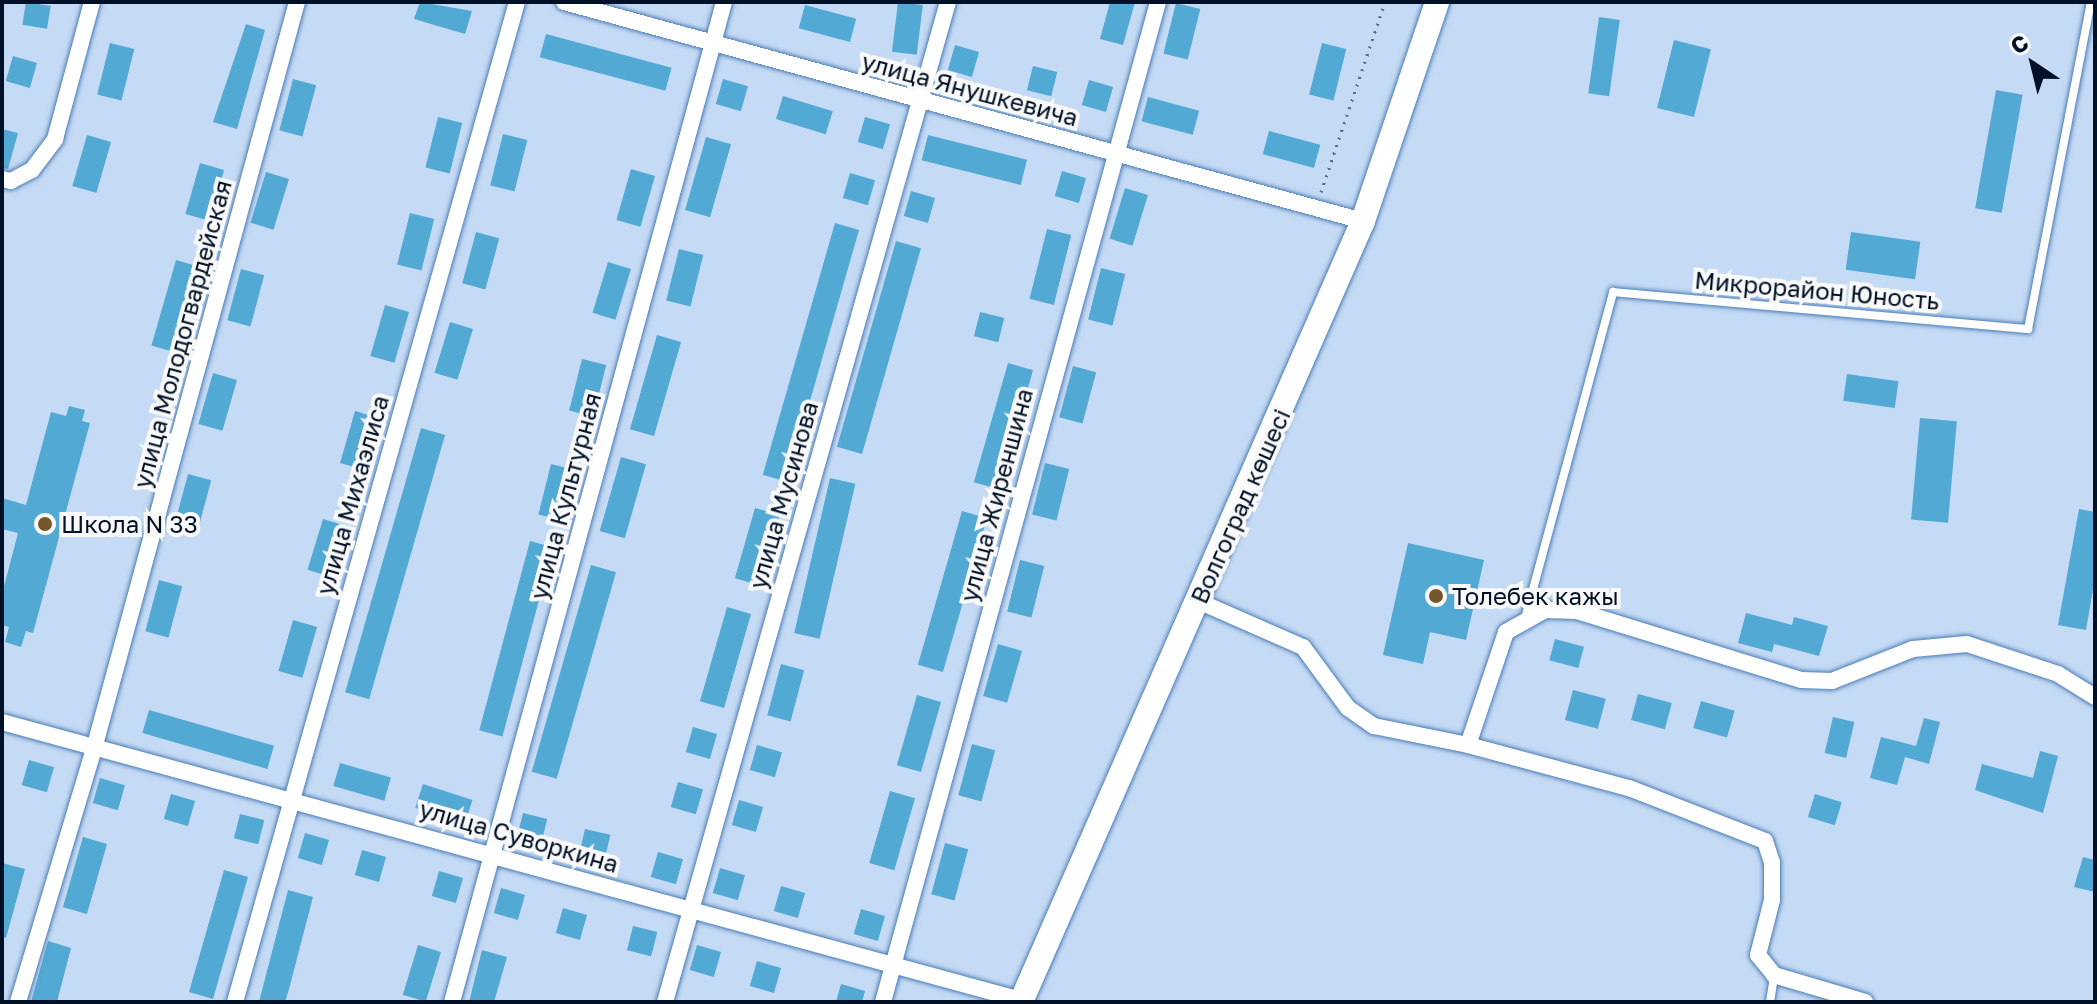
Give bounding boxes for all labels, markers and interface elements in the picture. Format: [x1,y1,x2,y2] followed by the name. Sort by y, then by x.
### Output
[1993,24,2073,104] north arrow
[2005,28,2033,59] text: С
[859,46,1081,132] street label: улица Янушкевича
[127,177,237,491] street label: улица Молодогвардейская
[1693,265,1941,315] street label: Микрорайон Юность
[954,385,1038,605] street label: улица Жиреншина
[524,389,606,603] street label: улица Культурная
[310,392,394,598] street label: улица Михаэлиса
[742,398,824,592] street label: улица Мусинова
[1184,404,1296,608] street label: Волгоград көшесі
[61,510,198,538] place label: Школа N 33
[36,515,54,533] marker: Школа N 33
[1452,582,1619,610] place label: Толебек кажы
[1427,587,1445,605] marker: Толебек кажы
[416,794,622,878] street label: улица Суворкина

